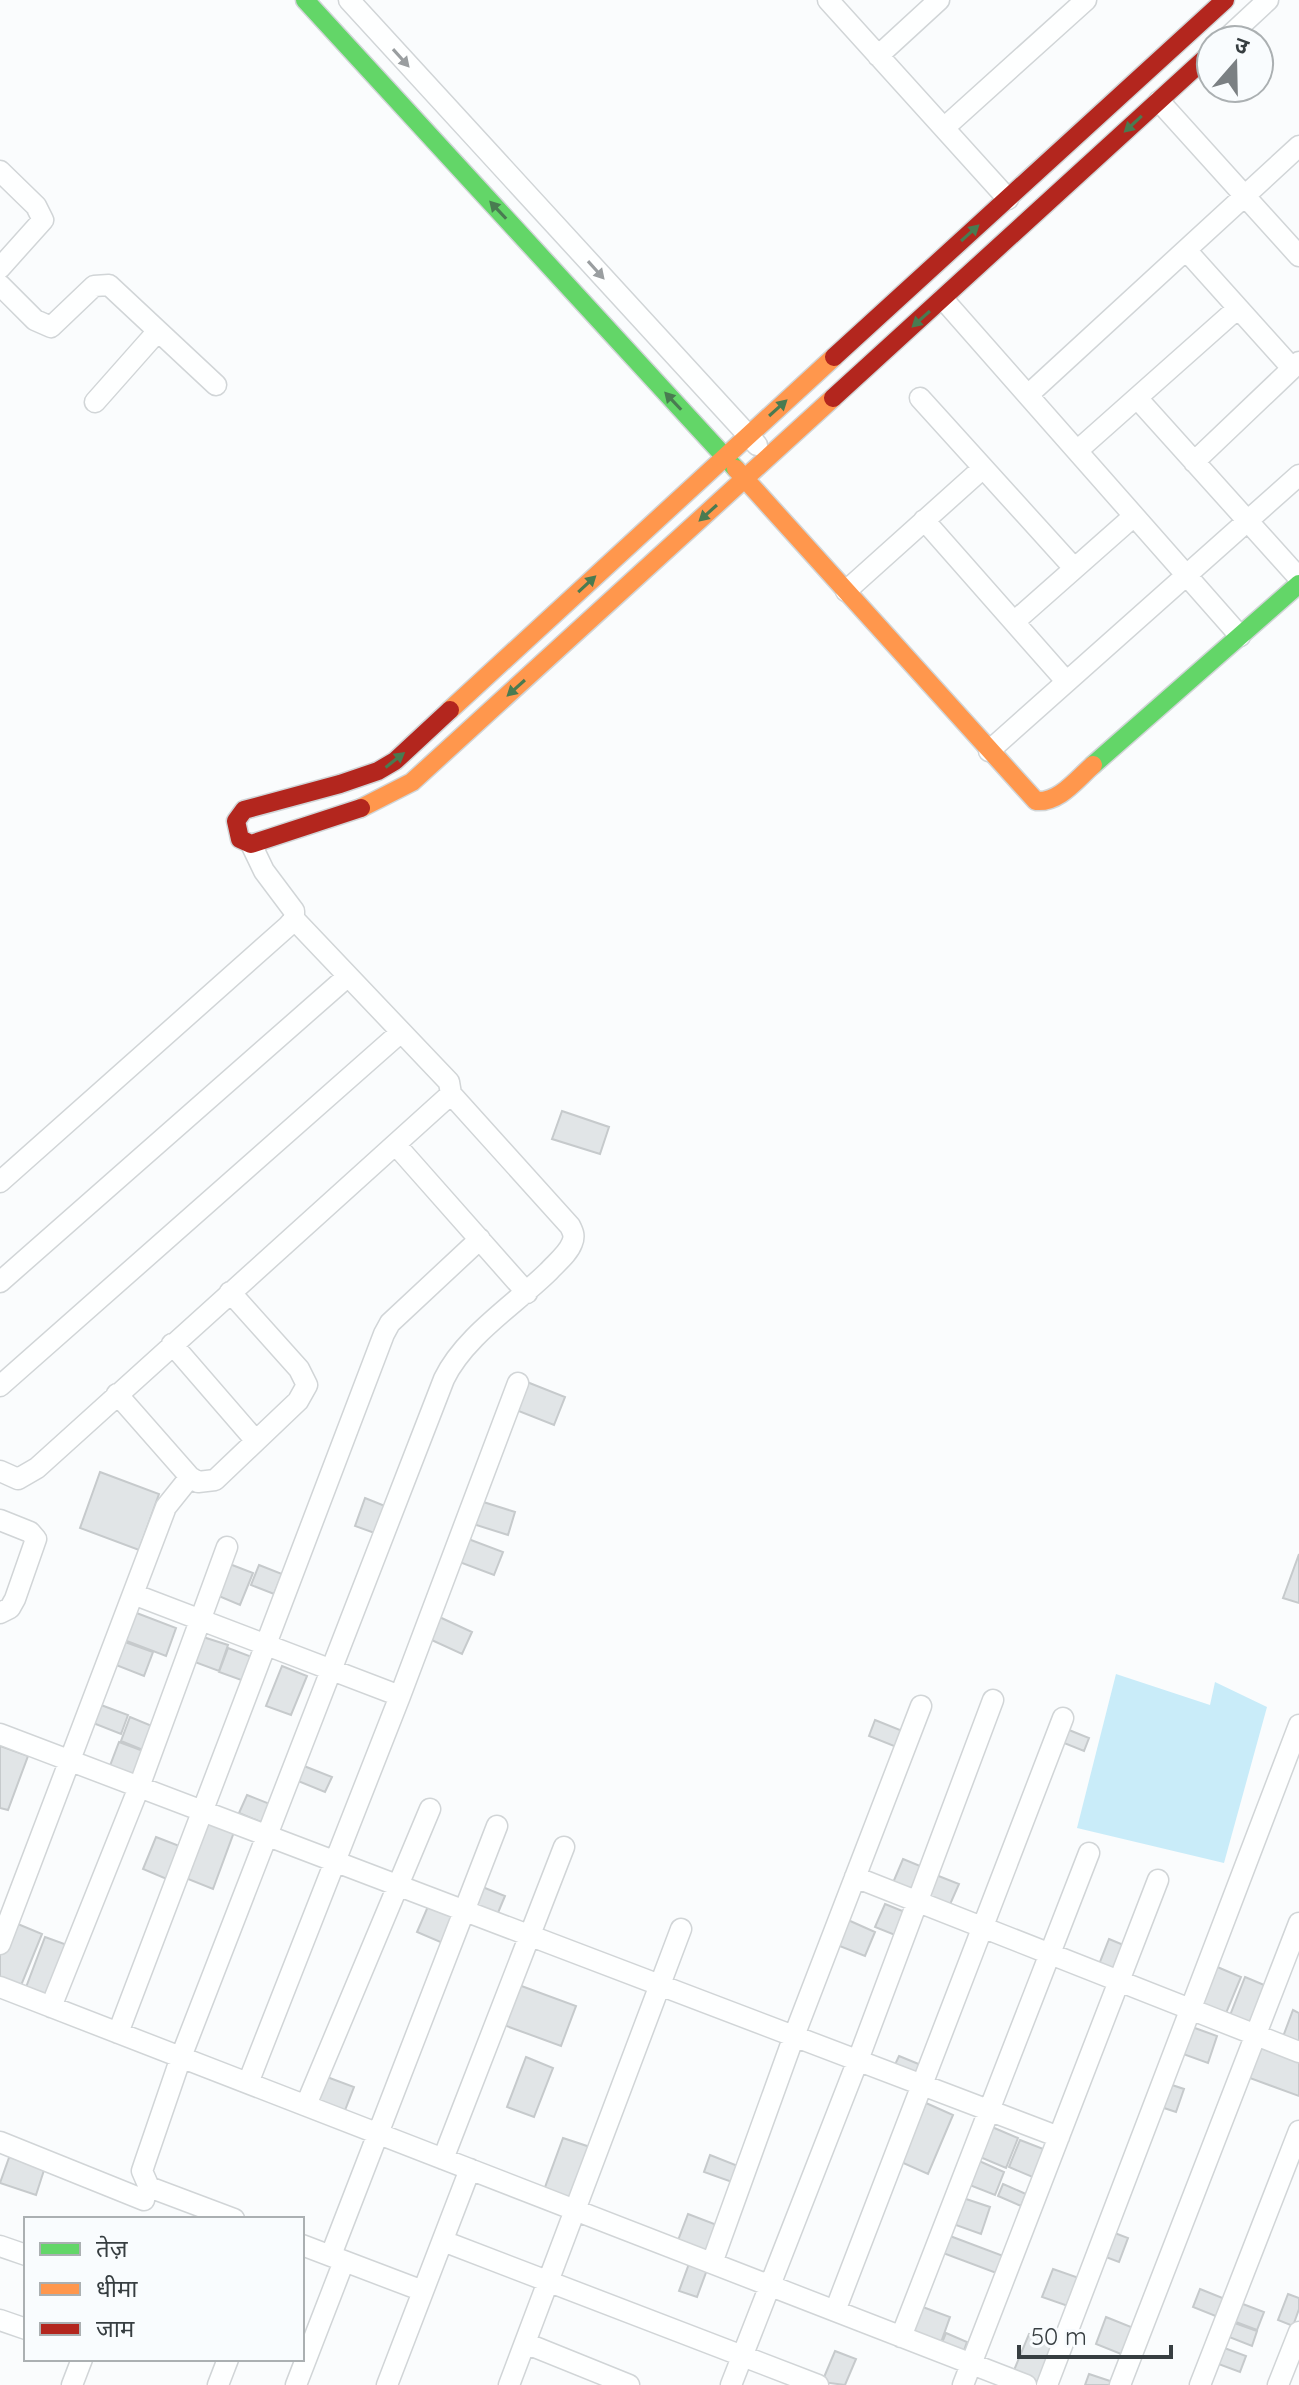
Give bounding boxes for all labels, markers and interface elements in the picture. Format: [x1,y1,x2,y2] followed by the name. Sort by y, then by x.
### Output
[1195,24,1275,104] north arrow
[1231,30,1254,61] text: उ
[392,48,410,67] one-way arrow
[1124,115,1143,133] one-way arrow
[489,201,507,220] one-way arrow
[960,225,980,242] one-way arrow
[586,260,604,279] one-way arrow
[911,310,930,328] one-way arrow
[665,392,683,411] one-way arrow
[769,400,788,418] one-way arrow
[699,504,718,522] one-way arrow
[577,575,596,593] one-way arrow
[506,679,525,697] one-way arrow
[385,752,405,768] one-way arrow
[24,2217,304,2361] legend
[96,2233,129,2263] text: तेज़
[96,2273,138,2303] text: धीमा
[1019,2309,1171,2359] scale bar
[96,2313,135,2343] text: जाम
[1031,2321,1087,2351] text: 50 m

